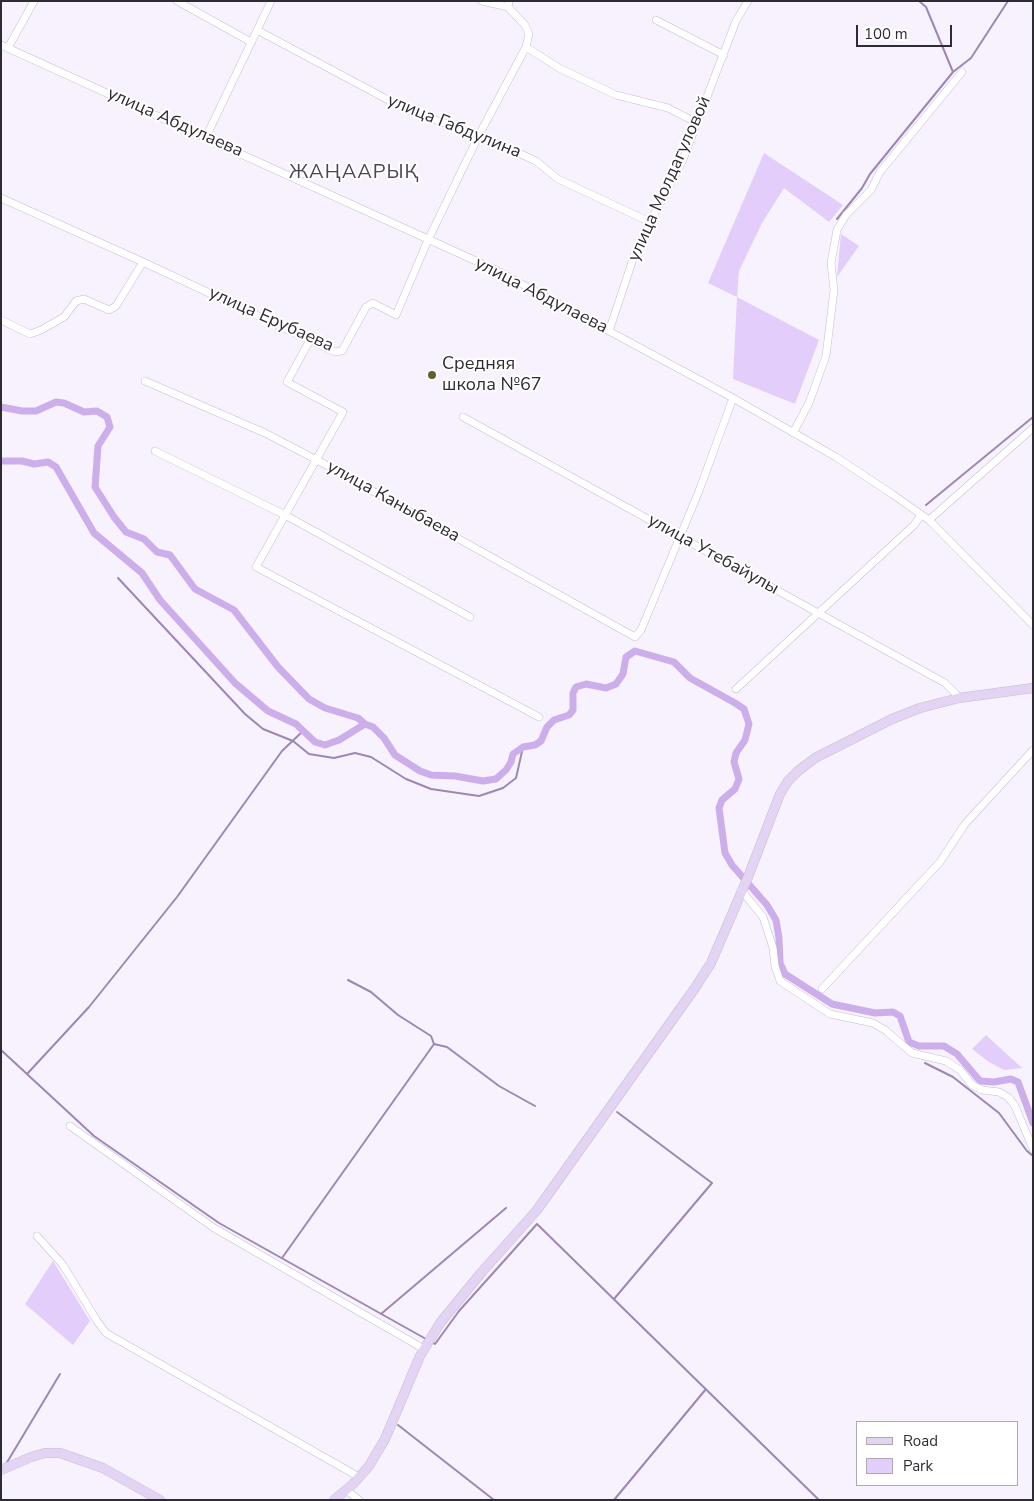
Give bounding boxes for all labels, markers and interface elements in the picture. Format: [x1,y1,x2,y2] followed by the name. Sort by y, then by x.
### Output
[859,15,955,47] scale bar
[864,24,908,44] text: 100 m
[104,83,246,163] street label: улица Абдулаева
[384,90,524,164] street label: улица Габдулина
[624,93,716,265] street label: улица Молдагуловой
[288,161,420,185] district label: ЖАҢААРЫҚ
[471,253,611,339] street label: улица Абдулаева
[205,283,337,357] street label: улица Ерубаева
[442,354,542,396] place label: Средняя школа №67
[426,369,438,381] marker: Средняя школа №67
[323,456,463,548] street label: улица Каныбаева
[644,510,782,600] street label: улица Утебайулы
[856,1421,1019,1486] legend
[903,1431,938,1451] text: Road
[903,1456,933,1476] text: Park

